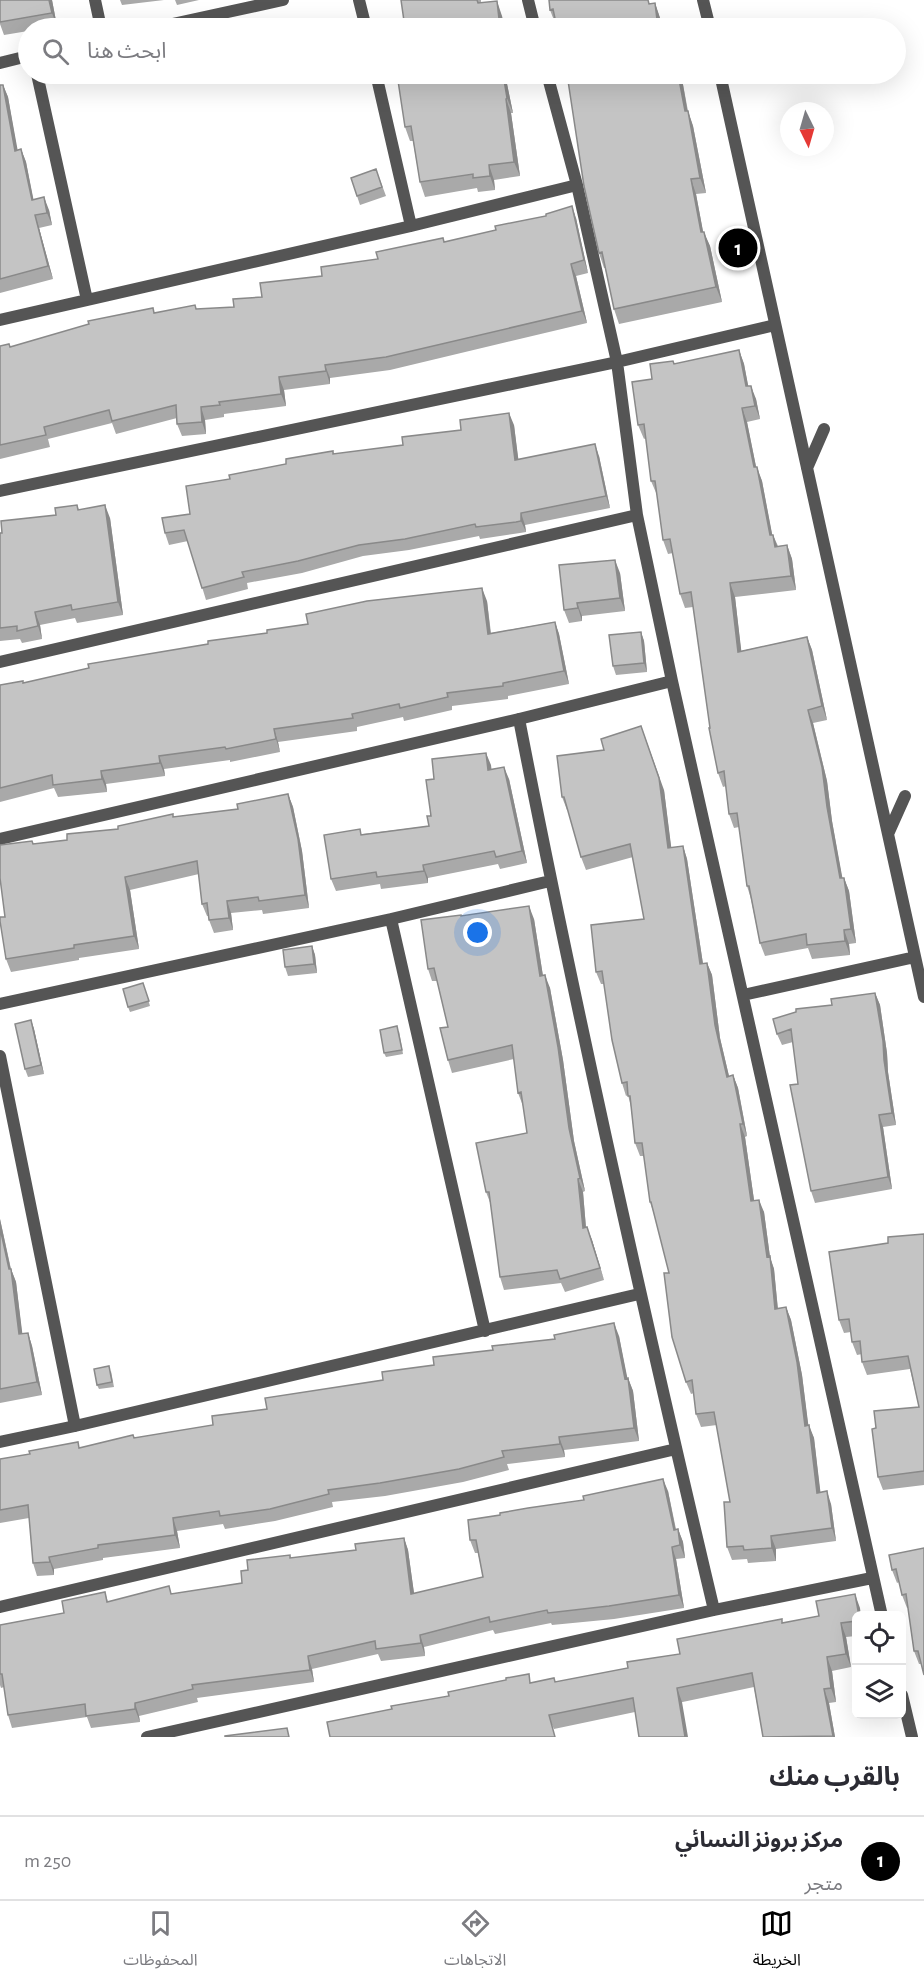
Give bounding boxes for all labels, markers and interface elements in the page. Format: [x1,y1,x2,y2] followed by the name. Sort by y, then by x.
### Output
[18,18,906,84] search box
[39,35,72,68] icon: search
[87,40,166,62] text: ابحث هنا
[780,102,834,156] north arrow
[718,226,758,270] pin: 1
[463,918,492,947] your location
[852,1611,906,1719] map controls
[852,1611,906,1665] button: locate
[852,1665,906,1719] button: layers
[769,1764,900,1790] text: بالقرب منك
[675,1829,843,1851] text: مركز برونز النسائي
[24,1851,71,1871] text: 250 m
[877,1851,884,1871] text: 1
[804,1874,843,1894] text: متجر
[123,1907,197,1977] tab: المحفوظات
[444,1907,506,1977] tab: الاتجاهات
[753,1907,801,1977] tab: الخريطة

